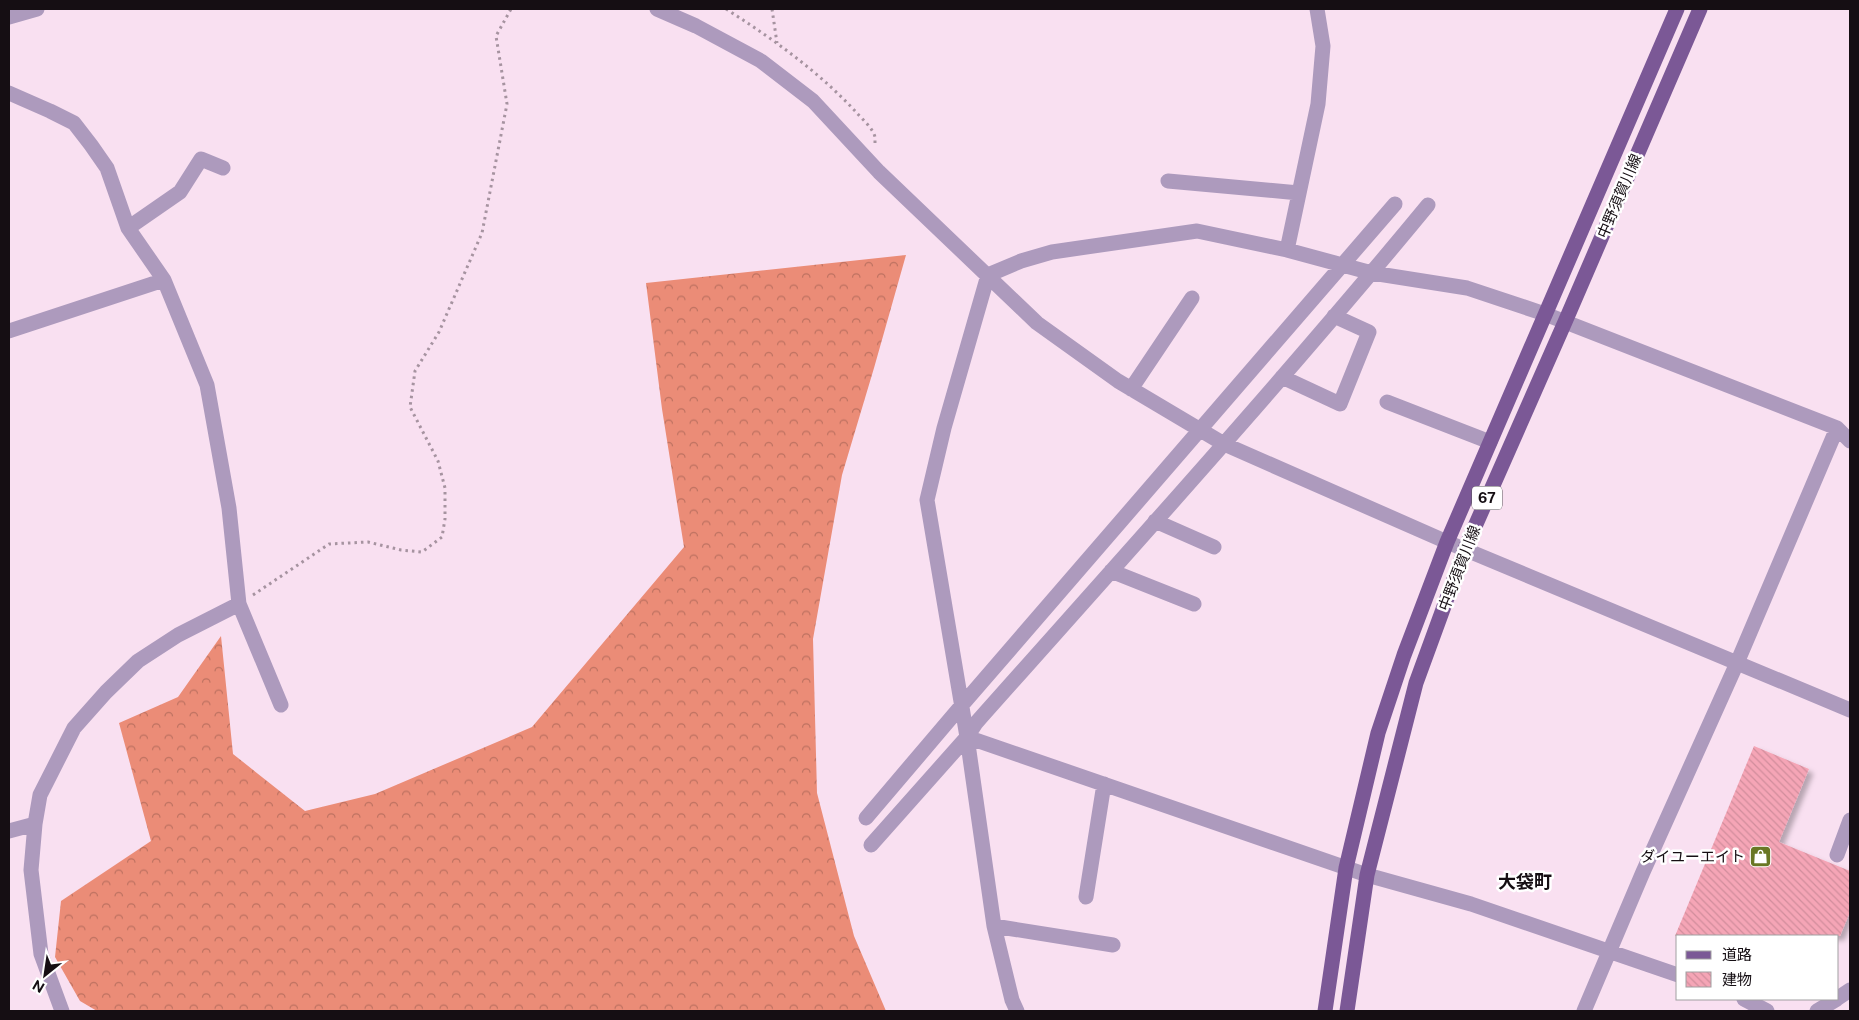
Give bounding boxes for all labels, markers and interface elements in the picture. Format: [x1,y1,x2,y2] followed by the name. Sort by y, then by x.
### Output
[1594,151,1644,241] street label: 中野須賀川線
[1472,486,1502,509] road number: 67
[1435,523,1483,613] street label: 中野須賀川線
[1749,844,1773,868] shop icon: ダイユーエイト
[1640,848,1745,865] place label: ダイユーエイト
[1498,871,1552,892] district label: 大袋町
[1676,935,1839,1000] legend
[1722,946,1752,963] text: 道路
[20,950,70,1000] north arrow
[1722,971,1752,988] text: 建物
[30,977,47,996] text: N

